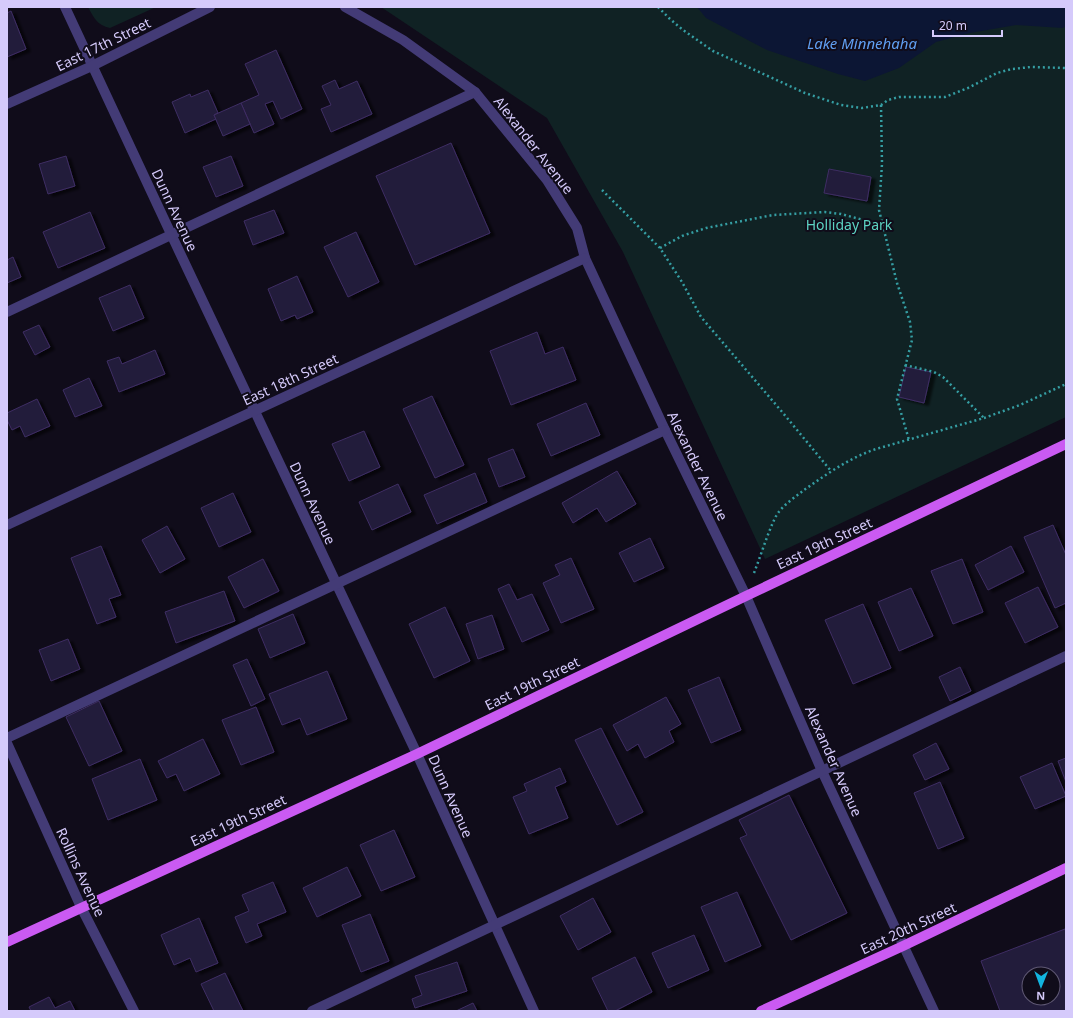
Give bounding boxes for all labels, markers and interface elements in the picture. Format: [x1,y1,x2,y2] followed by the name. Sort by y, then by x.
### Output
[933,12,1002,38] scale bar
[52,13,154,75] street label: East 17th Street
[939,17,967,34] text: 20 m
[807,33,917,53] water label: Lake Minnehaha
[490,92,578,198] street label: Alexander Avenue
[148,166,202,254] street label: Dunn Avenue
[806,215,893,234] park label: Holliday Park
[239,349,341,409] street label: East 18th Street
[663,408,733,524] street label: Alexander Avenue
[286,459,340,547] street label: Dunn Avenue
[773,513,875,573] street label: East 19th Street
[481,652,583,714] street label: East 19th Street
[801,703,867,819] street label: Alexander Avenue
[424,751,478,841] street label: Dunn Avenue
[187,790,289,850] street label: East 19th Street
[52,824,110,920] street label: Rollins Avenue
[857,898,959,958] street label: East 20th Street
[1021,966,1061,1006] north arrow
[1036,989,1045,1004] text: N

